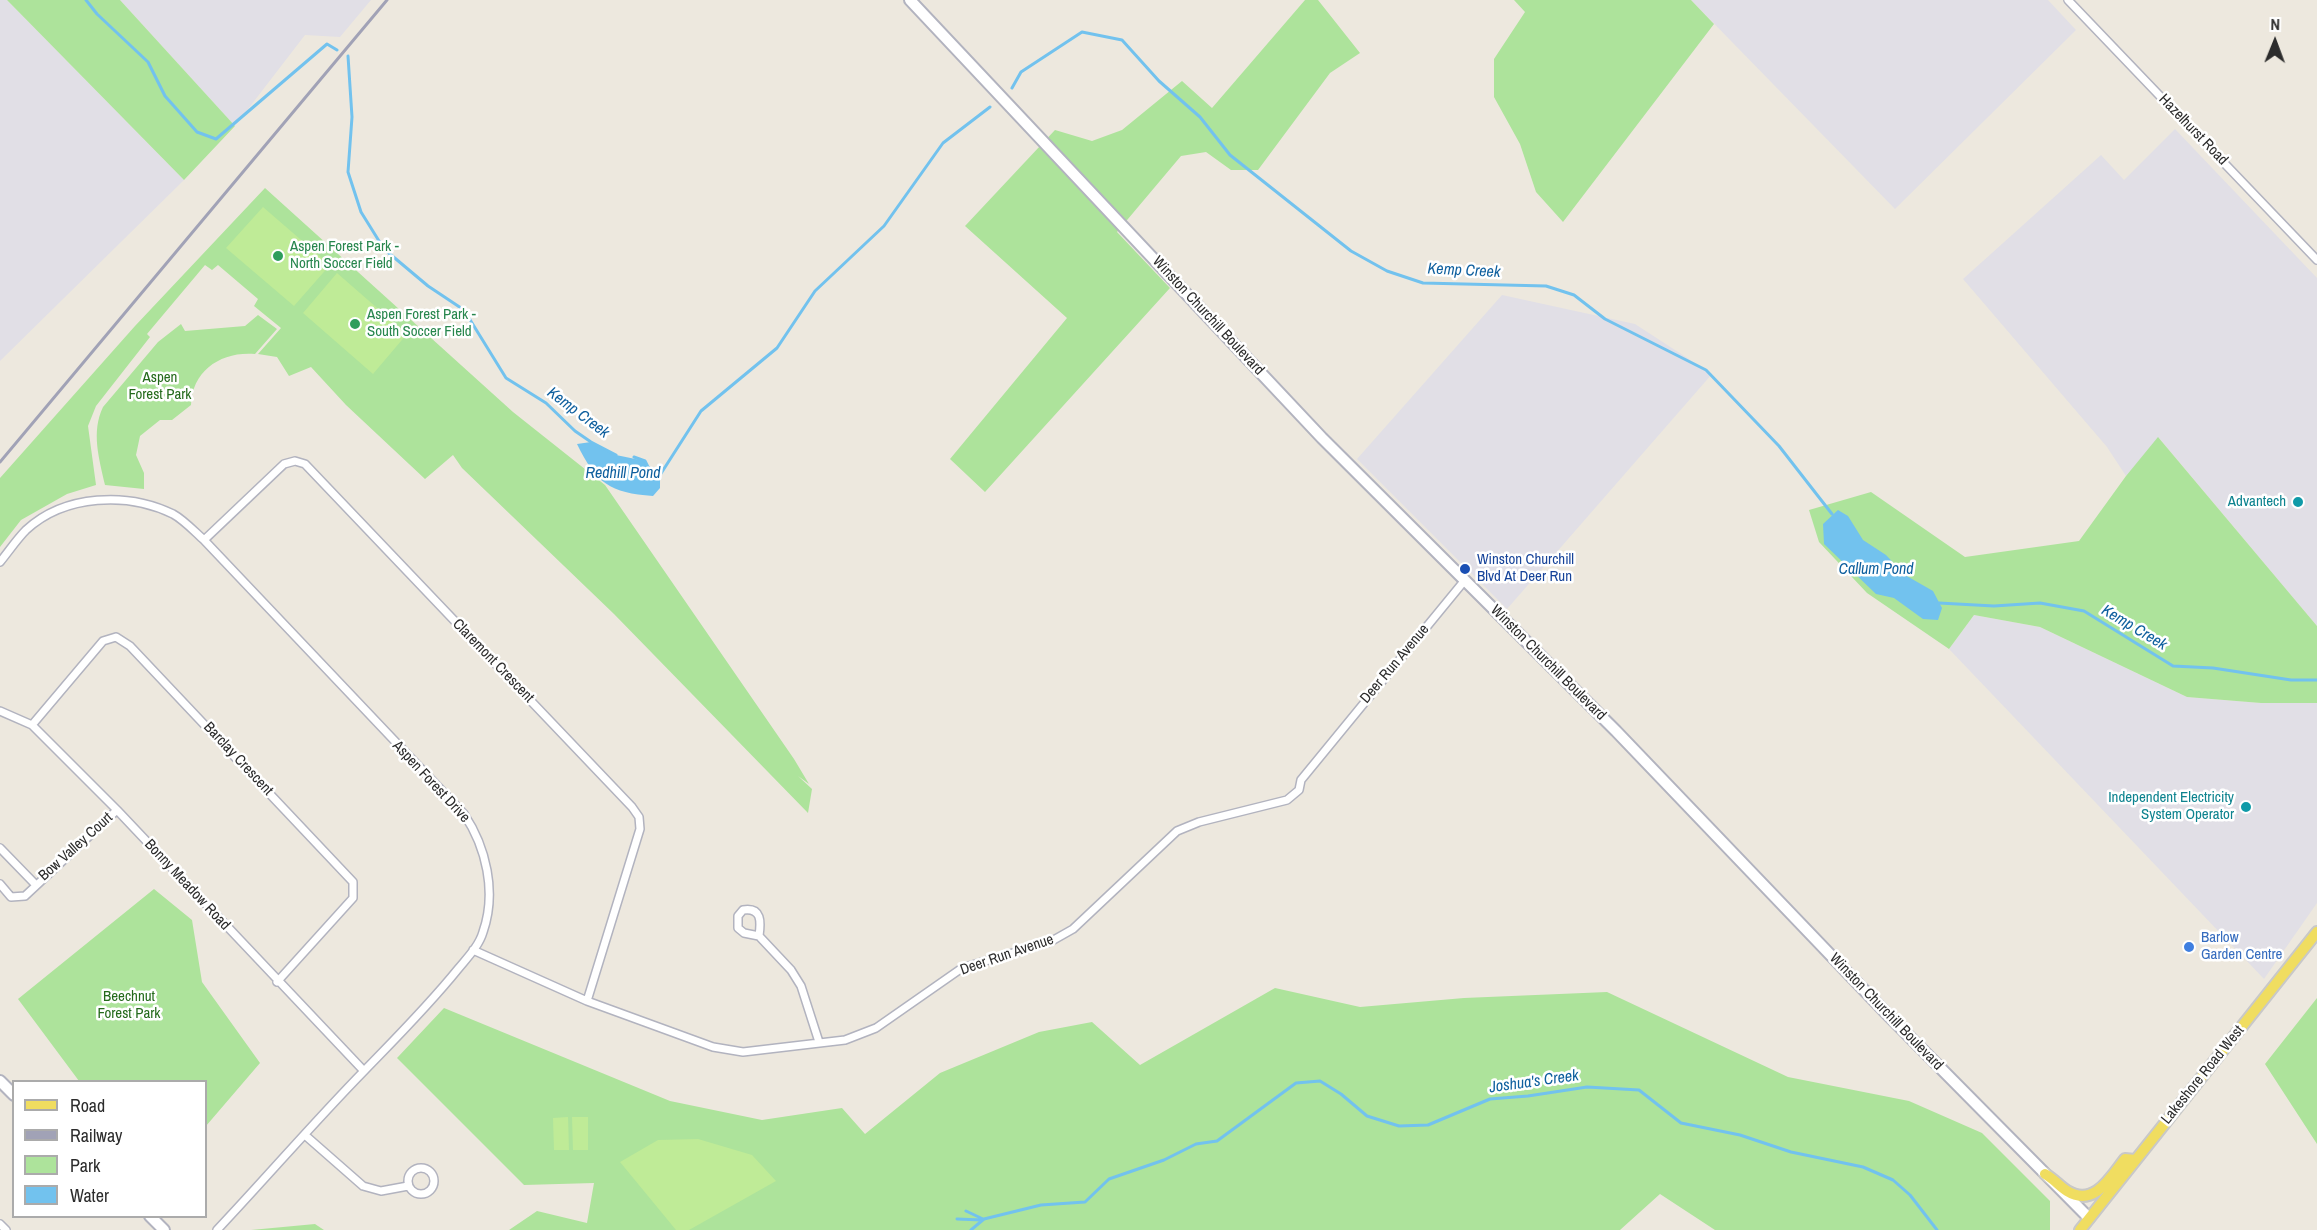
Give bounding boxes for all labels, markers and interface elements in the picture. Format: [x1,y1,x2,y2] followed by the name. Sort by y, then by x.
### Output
[2245,12,2305,72] north arrow
[2270,13,2280,35] text: N
[2155,91,2231,169] street label: Hazelhurst Road
[290,238,399,273] place label: Aspen Forest Park - North Soccer Field
[271,249,285,263] marker: Aspen Forest Park - North Soccer Field
[1148,253,1268,379] street label: Winston Churchill Boulevard
[1427,260,1501,282] water label: Kemp Creek
[367,306,476,341] place label: Aspen Forest Park - South Soccer Field
[348,317,362,331] marker: Aspen Forest Park - South Soccer Field
[129,369,191,404] park label: Aspen Forest Park
[543,383,613,443] water label: Kemp Creek
[585,464,661,484] water label: Redhill Pond
[2228,493,2286,511] place label: Advantech
[2291,495,2305,509] marker: Advantech
[1477,551,1574,586] place label: Winston Churchill Blvd At Deer Run
[1838,560,1914,580] water label: Callum Pond
[1458,562,1472,576] marker: Winston Churchill Blvd At Deer Run
[2098,601,2170,655] water label: Kemp Creek
[1487,602,1609,724] street label: Winston Churchill Boulevard
[449,615,537,707] street label: Claremont Crescent
[1357,621,1433,707] street label: Deer Run Avenue
[199,719,277,799] street label: Barclay Crescent
[388,737,474,827] street label: Aspen Forest Drive
[2108,789,2234,824] place label: Independent Electricity System Operator
[2239,800,2253,814] marker: Independent Electricity System Operator
[35,809,117,885] street label: Bow Valley Court
[140,836,234,934] street label: Bonny Meadow Road
[2201,929,2282,964] place label: Barlow Garden Centre
[958,931,1056,979] street label: Deer Run Avenue
[2182,940,2196,954] marker: Barlow Garden Centre
[1825,950,1947,1074] street label: Winston Churchill Boulevard
[98,988,160,1023] park label: Beechnut Forest Park
[2158,1022,2248,1128] street label: Lakeshore Road West
[1488,1066,1580,1098] water label: Joshua's Creek
[12,1080,207,1218] legend
[70,1093,105,1118] text: Road
[70,1123,123,1148] text: Railway
[70,1153,100,1178] text: Park
[70,1183,109,1208] text: Water

